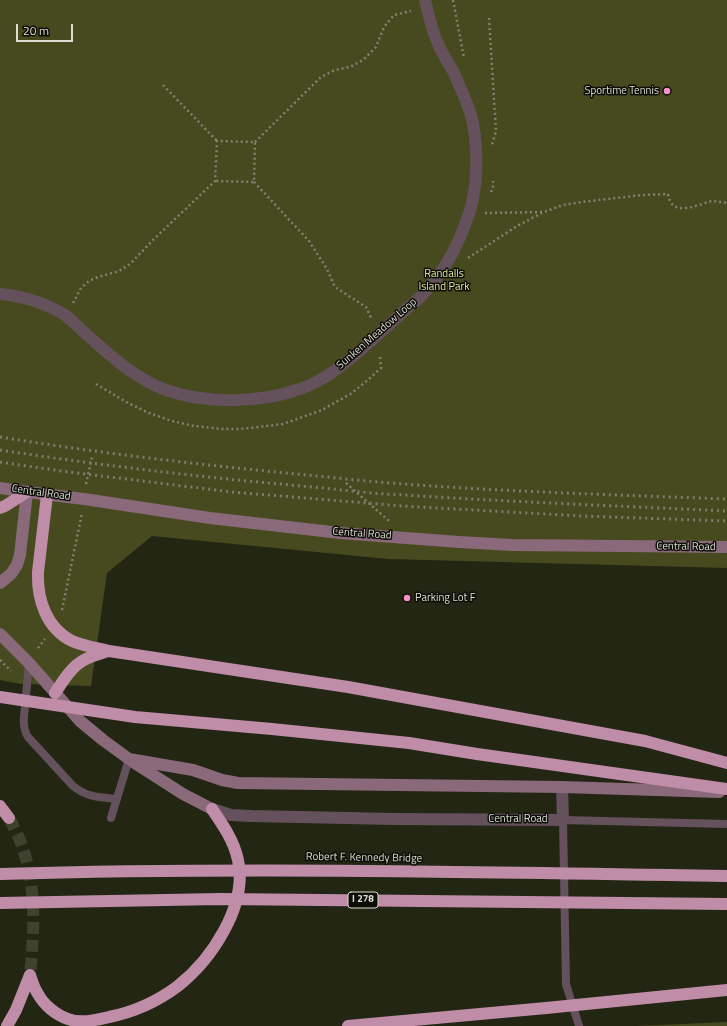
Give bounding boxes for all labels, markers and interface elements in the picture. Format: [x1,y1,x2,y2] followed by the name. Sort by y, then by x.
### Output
[18,16,75,42] scale bar
[23,21,49,40] text: 20 m
[585,84,659,98] place label: Sportime Tennis
[662,86,672,96] marker: Sportime Tennis
[418,267,470,293] park label: Randalls Island Park
[334,296,420,372] street label: Sunken Meadow Loop
[11,482,71,504] street label: Central Road
[332,525,392,543] street label: Central Road
[656,540,716,554] street label: Central Road
[415,591,475,605] place label: Parking Lot F
[402,593,412,603] marker: Parking Lot F
[488,812,548,826] street label: Central Road
[306,850,422,866] street label: Robert F. Kennedy Bridge
[348,892,378,908] road number: I 278

